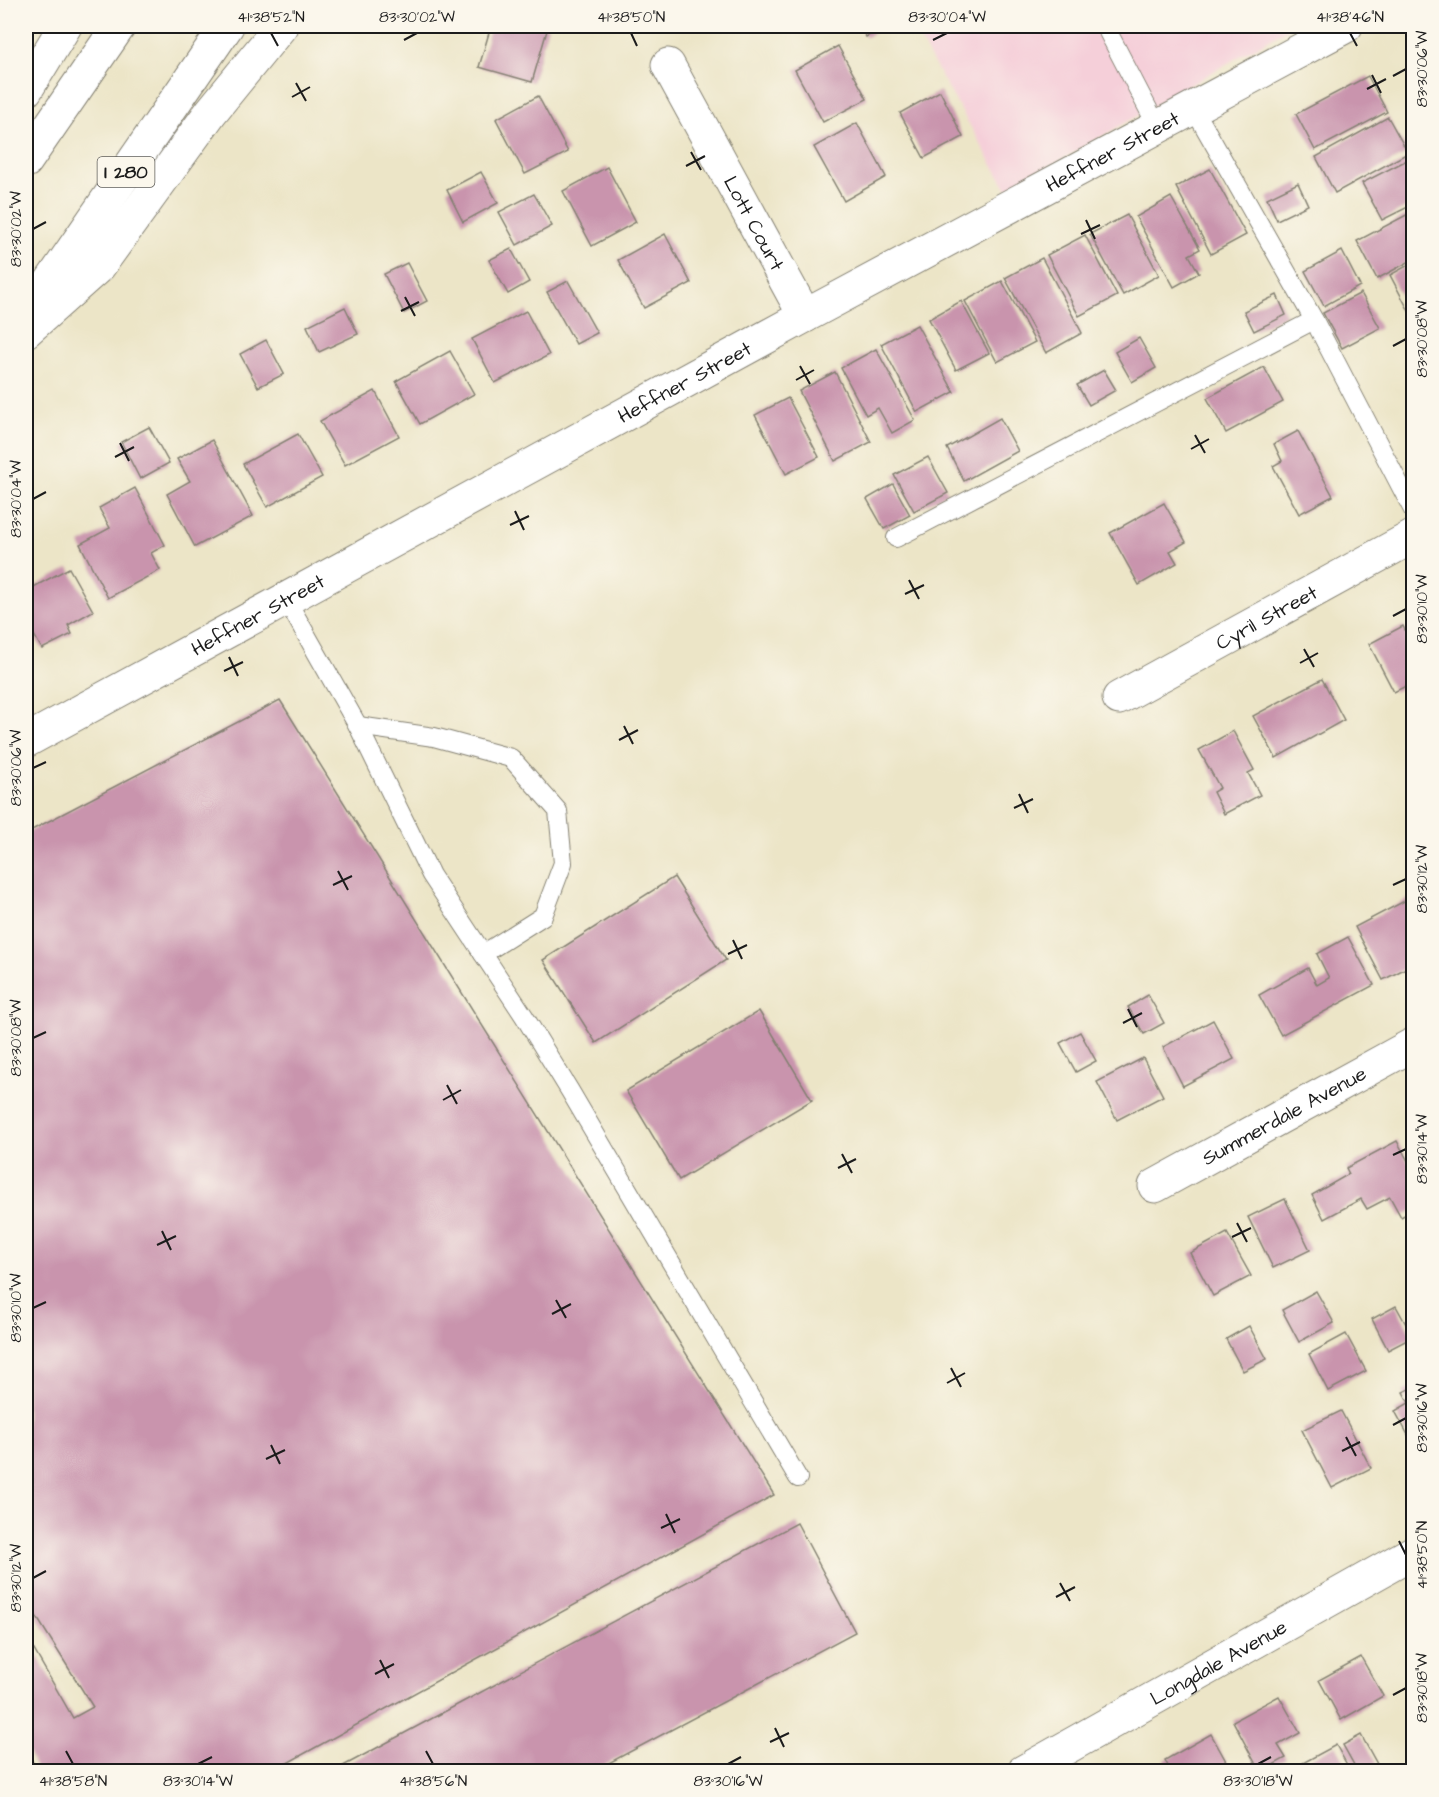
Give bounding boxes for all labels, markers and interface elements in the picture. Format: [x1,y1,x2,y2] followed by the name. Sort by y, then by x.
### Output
[237,7,305,28] text: 41°38'52"N
[379,7,455,28] text: 83°30'02"W
[597,7,665,28] text: 41°38'50"N
[908,7,986,28] text: 83°30'04"W
[1316,7,1384,28] text: 41°38'46"N
[1412,31,1433,107] text: 83°30'06"W
[1041,105,1185,200] street label: Heffner Street
[98,157,154,187] road number: I 280
[716,171,791,276] street label: Lott Court
[6,191,27,267] text: 83°30'02"W
[1412,300,1433,378] text: 83°30'08"W
[613,335,757,430] street label: Heffner Street
[6,460,27,538] text: 83°30'04"W
[186,568,330,663] street label: Heffner Street
[1412,574,1433,644] text: 83°30'10"W
[1211,579,1323,657] street label: Cyril Street
[6,730,27,806] text: 83°30'06"W
[1412,845,1433,913] text: 83°30'12"W
[6,999,27,1077] text: 83°30'08"W
[1197,1060,1372,1173] street label: Summerdale Avenue
[1412,1114,1433,1184] text: 83°30'14"W
[6,1273,27,1343] text: 83°30'10"W
[1412,1383,1433,1453] text: 83°30'16"W
[1412,1521,1433,1589] text: 41°38'50"N
[6,1544,27,1612] text: 83°30'12"W
[1145,1613,1292,1713] street label: Longdale Avenue
[1412,1653,1433,1723] text: 83°30'18"W
[39,1771,107,1792] text: 41°38'58"N
[163,1771,233,1792] text: 83°30'14"W
[399,1771,467,1792] text: 41°38'56"N
[693,1771,763,1792] text: 83°30'16"W
[1223,1771,1293,1792] text: 83°30'18"W

